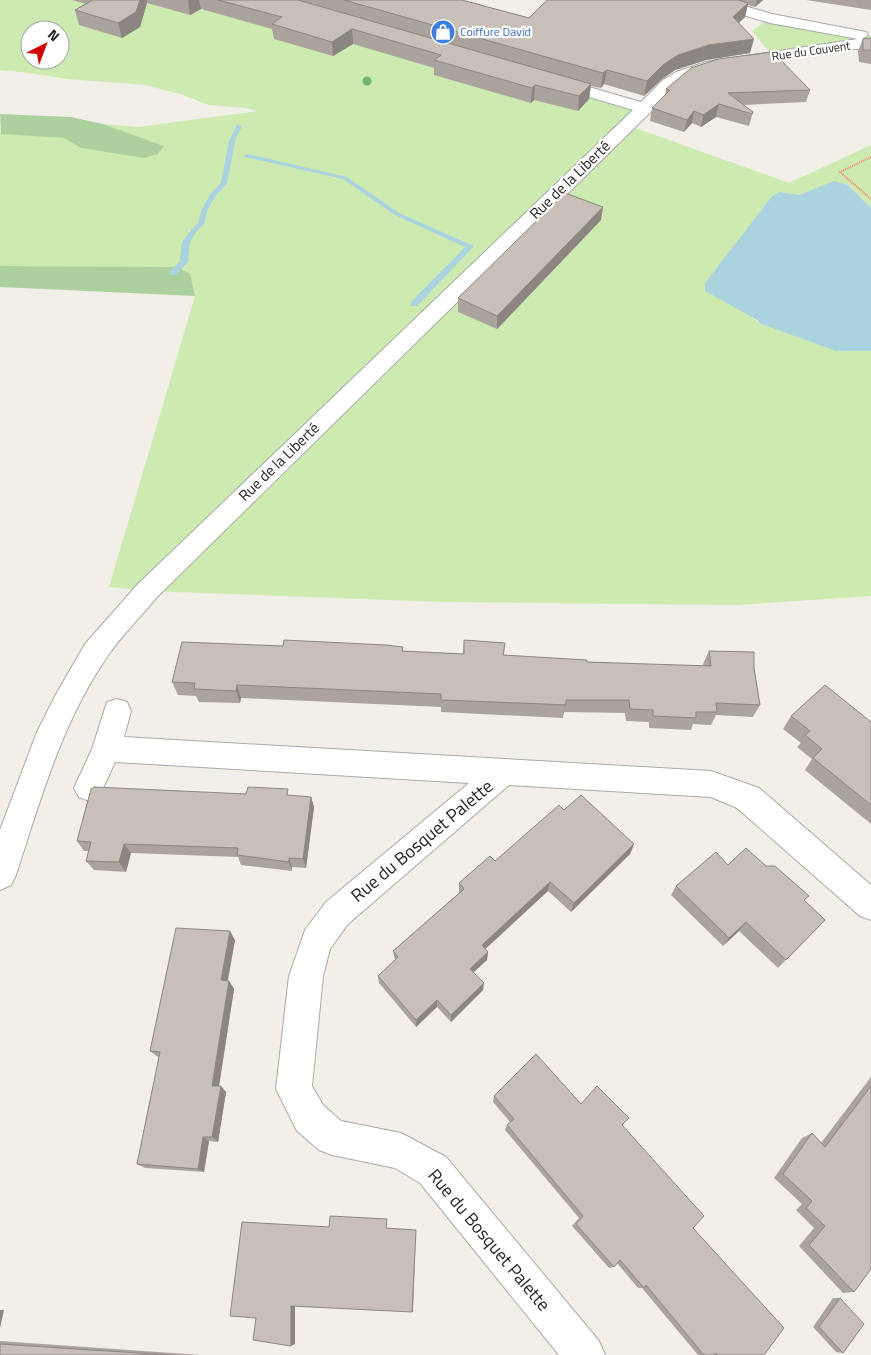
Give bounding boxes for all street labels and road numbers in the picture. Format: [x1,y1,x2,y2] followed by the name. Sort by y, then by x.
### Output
[770,35,852,65] street label: Rue du Couvent
[524,135,615,224] street label: Rue de la Liberté
[233,417,324,506] street label: Rue de la Liberté
[345,773,499,908] street label: Rue du Bosquet Palette
[422,1163,557,1317] street label: Rue du Bosquet Palette

